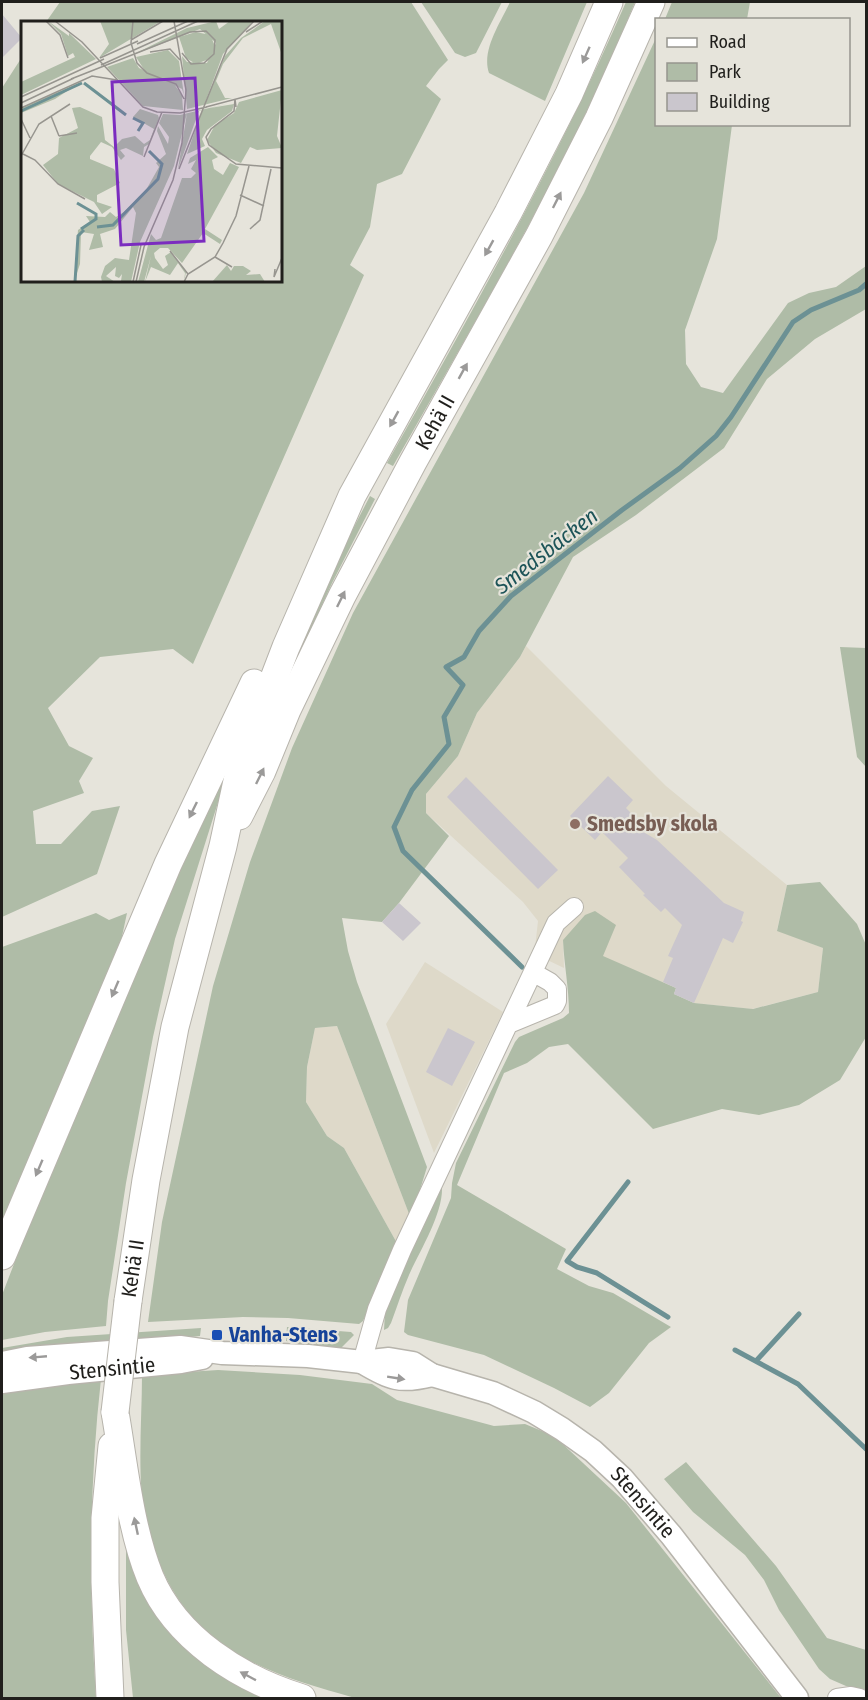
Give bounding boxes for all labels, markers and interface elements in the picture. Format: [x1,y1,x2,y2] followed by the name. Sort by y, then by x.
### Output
[655,18,850,126] legend
[21,21,282,282] inset map
[709,31,746,53] text: Road
[581,46,590,64] one-way arrow
[709,61,742,83] text: Park
[709,91,770,113] text: Building
[552,192,562,209] one-way arrow
[484,240,494,257] one-way arrow
[457,363,468,379] one-way arrow
[409,391,461,454] street label: Kehä II
[389,410,399,427] one-way arrow
[488,502,603,600] water label: Smedsbäcken
[336,590,345,607] one-way arrow
[255,767,264,784] one-way arrow
[189,802,198,819] one-way arrow
[587,811,718,837] place label: Smedsby skola
[568,817,582,831] marker: Smedsby skola
[110,980,119,998] one-way arrow
[34,1160,44,1178] one-way arrow
[116,1237,150,1299] street label: Kehä II
[228,1322,338,1348] place label: Vanha-Stens
[210,1328,224,1342] marker: Vanha-Stens
[29,1352,48,1362] one-way arrow
[68,1352,156,1386] street label: Stensintie
[386,1373,405,1382] one-way arrow
[605,1461,681,1544] street label: Stensintie
[131,1516,140,1535] one-way arrow
[239,1671,256,1681] one-way arrow

